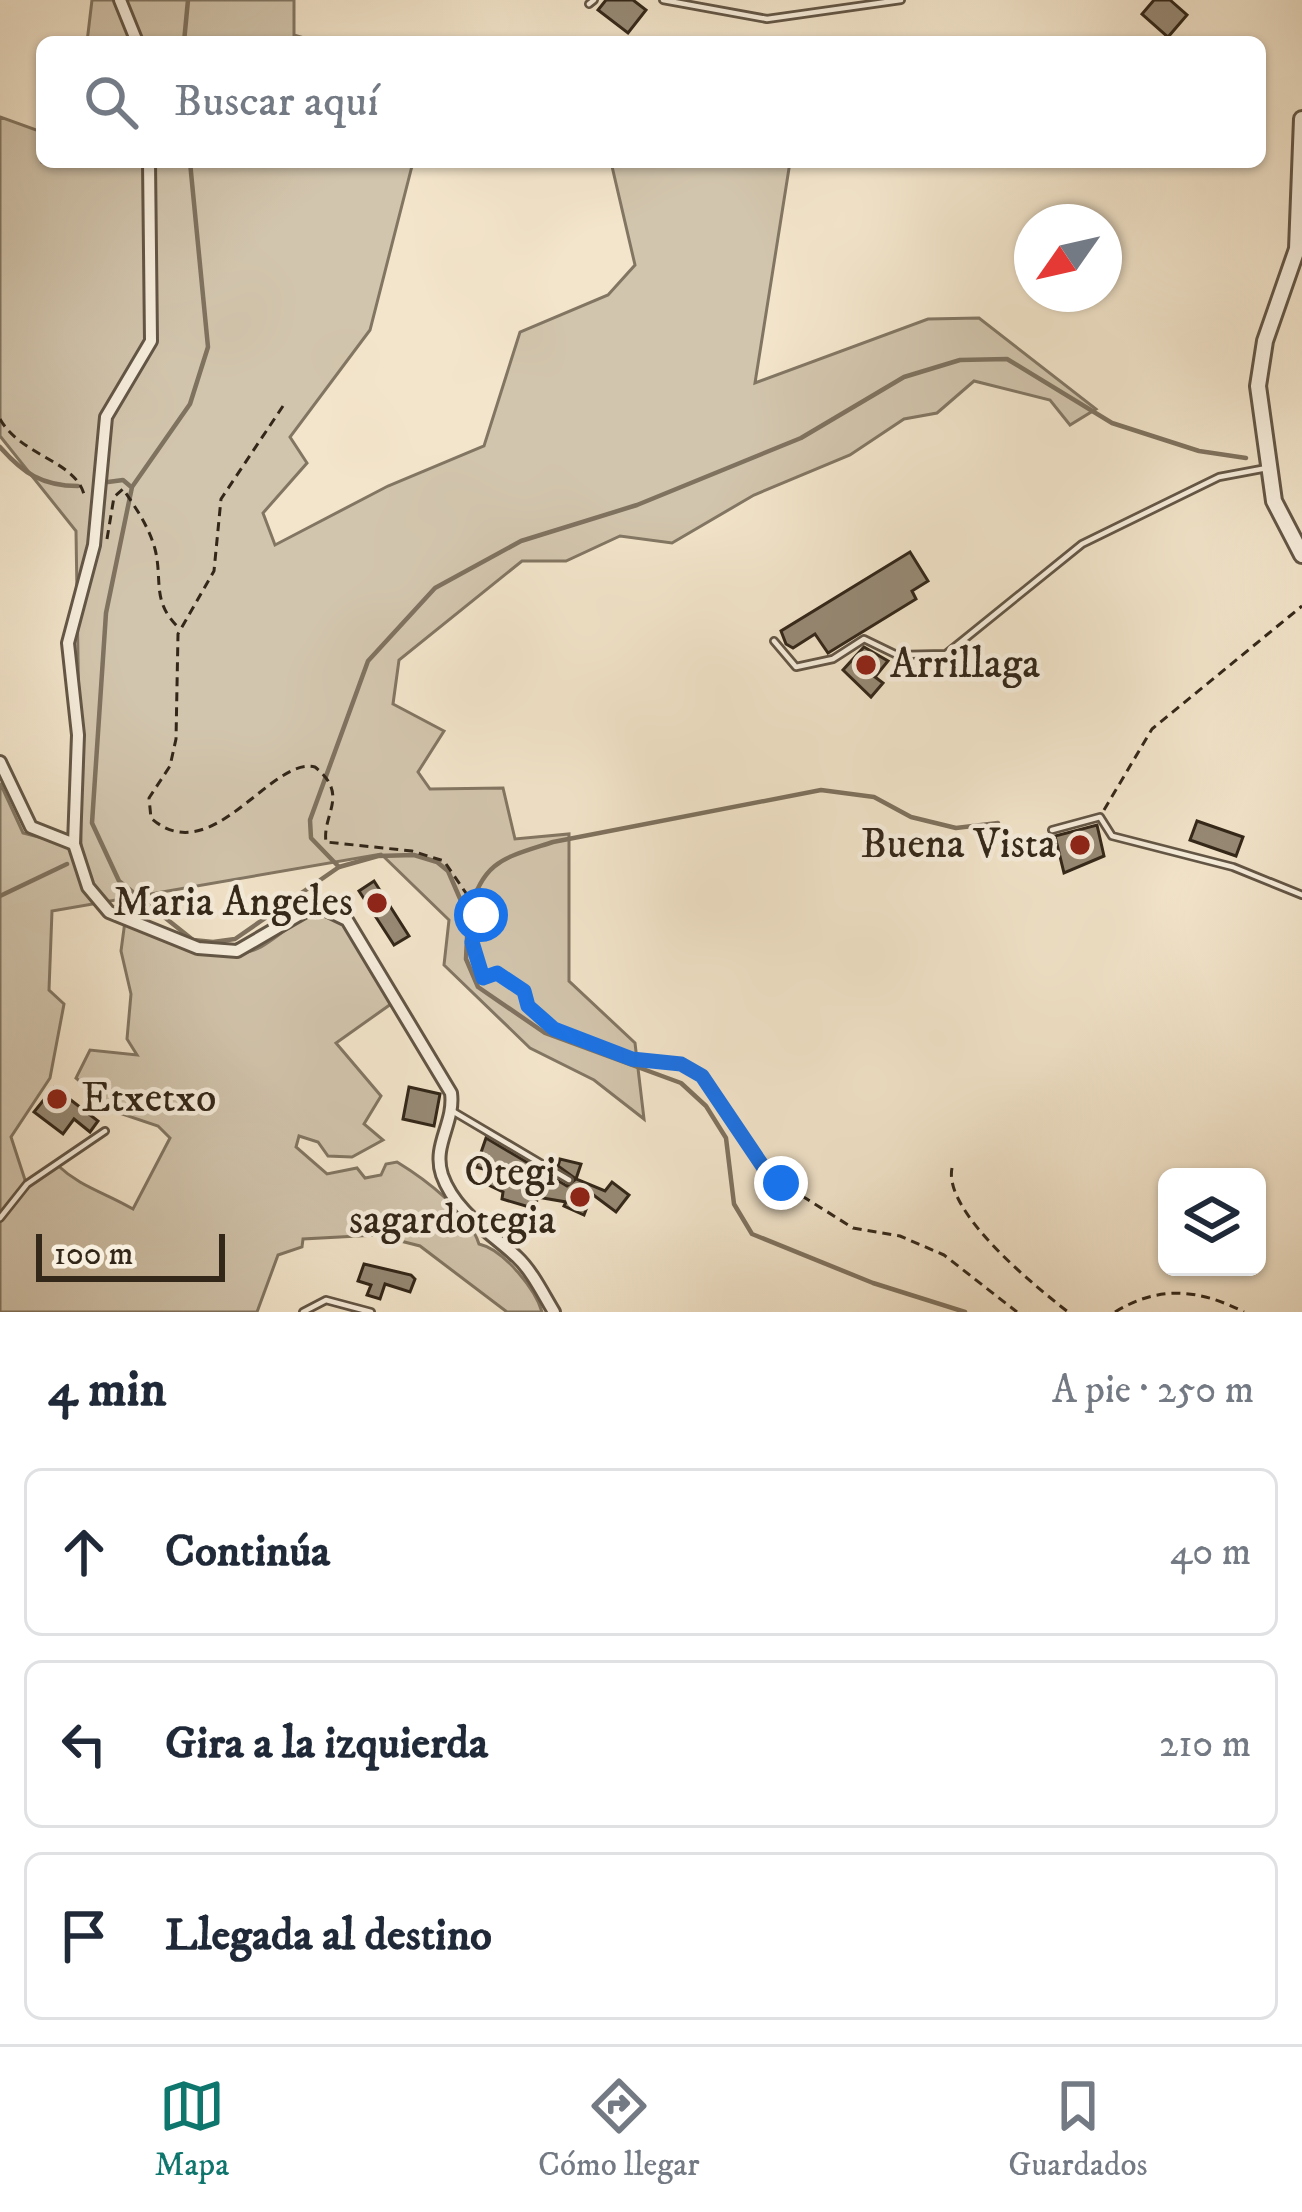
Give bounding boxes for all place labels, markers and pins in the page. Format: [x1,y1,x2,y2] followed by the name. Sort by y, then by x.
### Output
[890,639,1040,691] place label: Arrillaga
[853,652,879,678] marker: Arrillaga
[861,819,1056,871] place label: Buena Vista
[1067,832,1093,858] marker: Buena Vista
[113,877,353,929] place label: Maria Angeles
[364,890,390,916] marker: Maria Angeles
[81,1073,216,1125] place label: Etxetxo
[44,1086,70,1112] marker: Etxetxo
[349,1147,556,1247] place label: Otegi sagardotegia
[567,1184,593,1210] marker: Otegi sagardotegia

